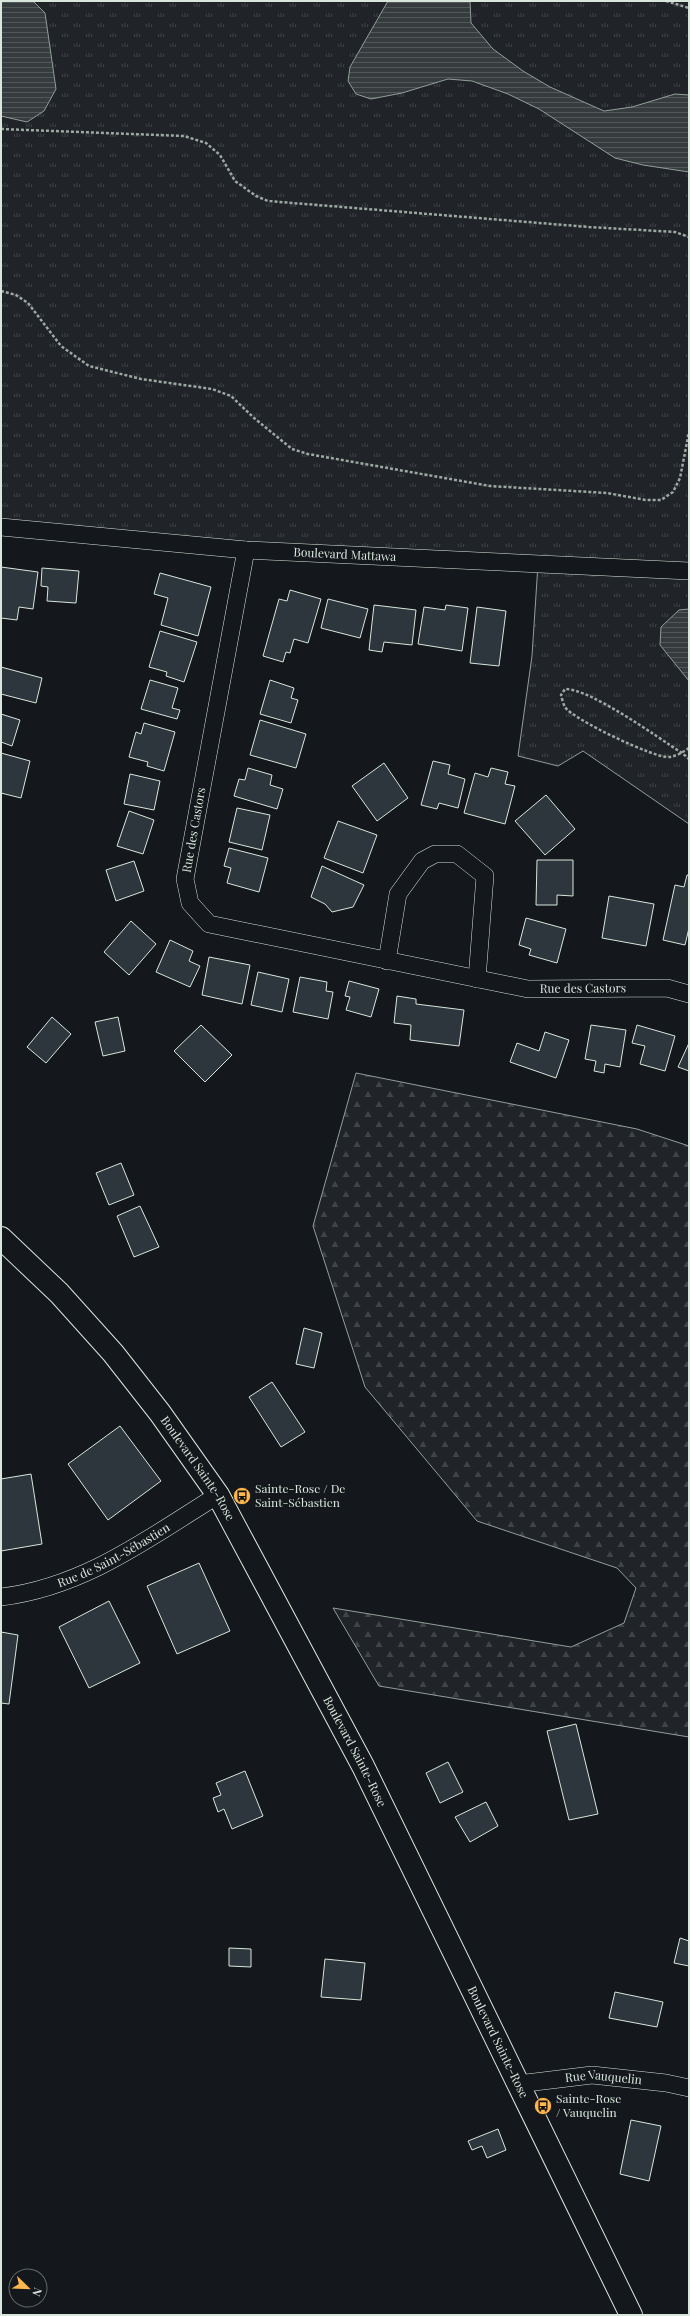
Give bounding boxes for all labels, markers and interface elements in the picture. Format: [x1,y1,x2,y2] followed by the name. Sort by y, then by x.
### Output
[293,543,397,564] street label: Boulevard Mattawa
[178,786,208,874] street label: Rue des Castors
[540,979,626,996] street label: Rue des Castors
[158,1413,239,1523] street label: Boulevard Sainte-Rose
[255,1480,345,1510] place label: Sainte-Rose / De Saint-Sébastien
[232,1486,252,1506] bus stop icon: Sainte-Rose / De Saint-Sébastien
[55,1519,172,1590] street label: Rue de Saint-Sébastien
[320,1693,391,1809] street label: Boulevard Sainte-Rose
[465,1983,533,2100] street label: Boulevard Sainte-Rose
[564,2066,643,2087] street label: Rue Vauquelin
[556,2090,621,2120] place label: Sainte-Rose / Vauquelin
[533,2096,553,2116] bus stop icon: Sainte-Rose / Vauquelin
[8,2268,48,2308] north arrow
[29,2286,46,2299] text: N

